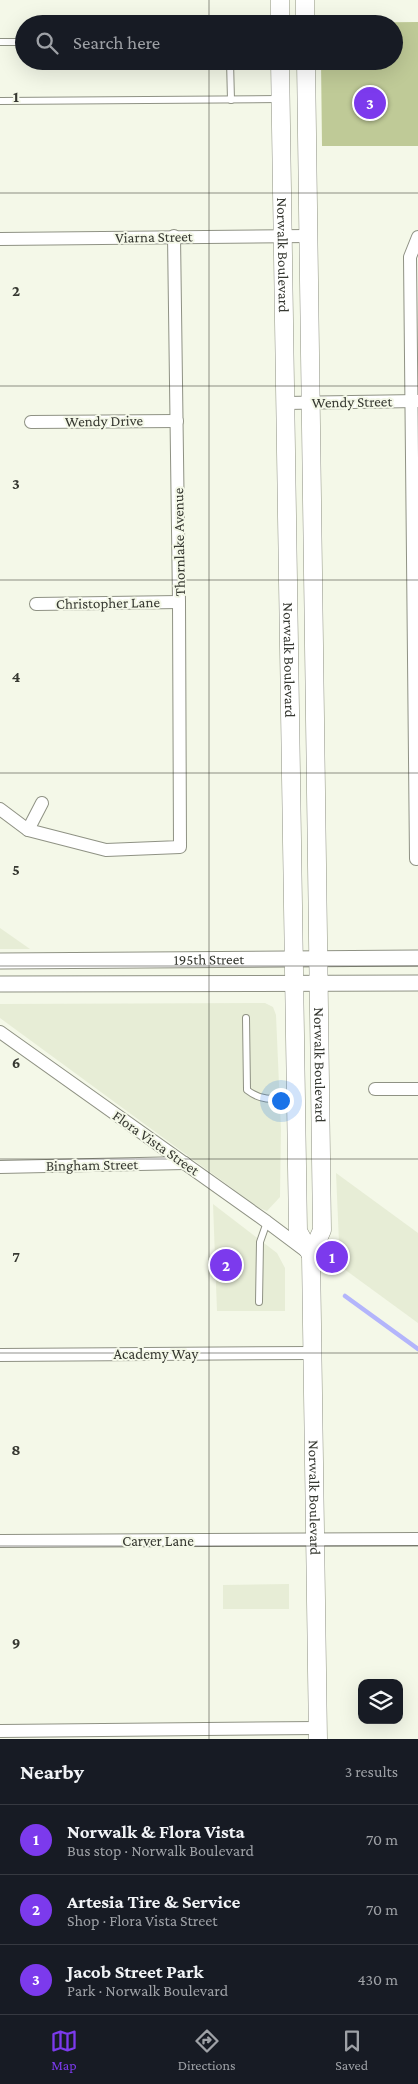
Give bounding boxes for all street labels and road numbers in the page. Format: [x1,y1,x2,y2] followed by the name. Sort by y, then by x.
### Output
[274,197,292,313] street label: Norwalk Boulevard
[115,228,194,246] street label: Viarna Street
[312,393,393,412] street label: Wendy Street
[65,412,144,431] street label: Wendy Drive
[170,487,188,596] street label: Thornlake Avenue
[56,594,161,613] street label: Christopher Lane
[280,602,298,718] street label: Norwalk Boulevard
[174,951,245,968] street label: 195th Street
[311,1007,329,1123] street label: Norwalk Boulevard
[110,1107,203,1179] street label: Flora Vista Street
[46,1156,139,1175] street label: Bingham Street
[114,1346,198,1363] street label: Academy Way
[306,1440,323,1555] street label: Norwalk Boulevard
[122,1533,194,1549] street label: Carver Lane

